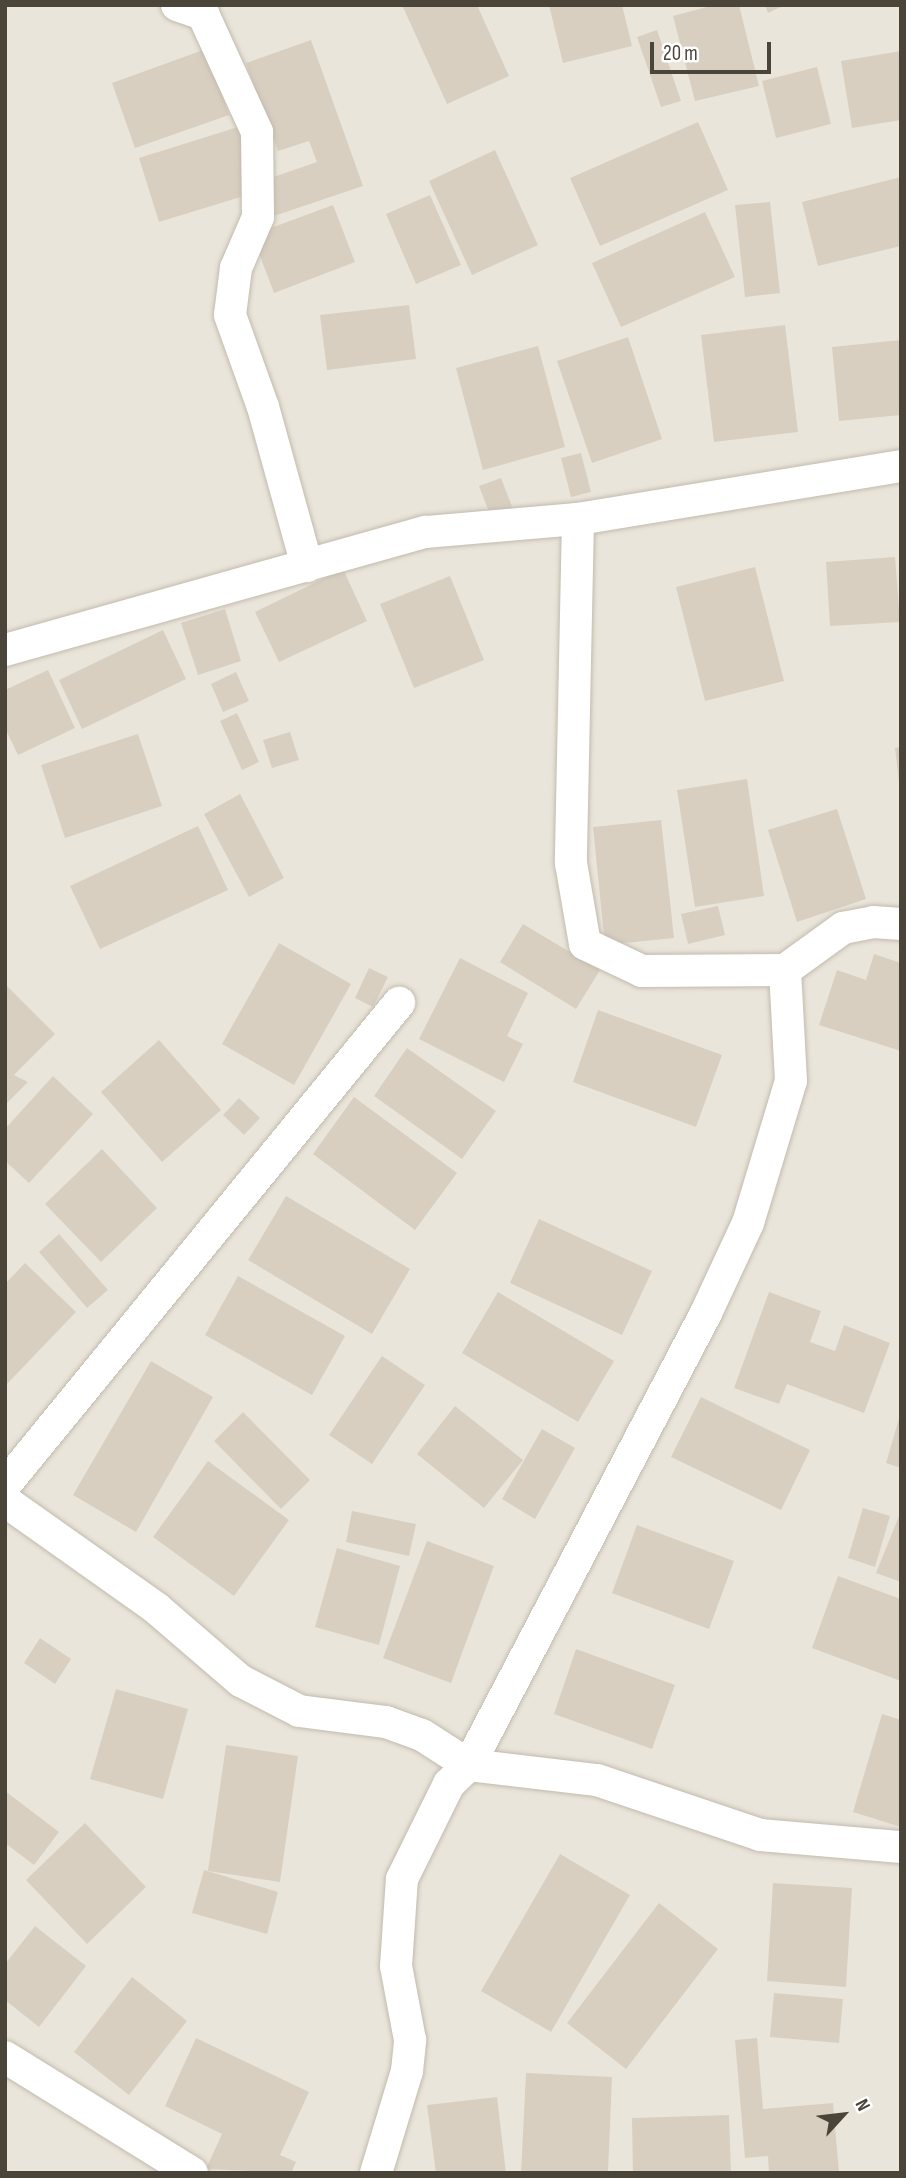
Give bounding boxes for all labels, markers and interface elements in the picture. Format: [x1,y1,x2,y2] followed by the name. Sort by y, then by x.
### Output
[654,28,775,72] scale bar
[663,41,698,66] text: 20 m
[808,2080,878,2150] north arrow
[850,2095,875,2115] text: N

